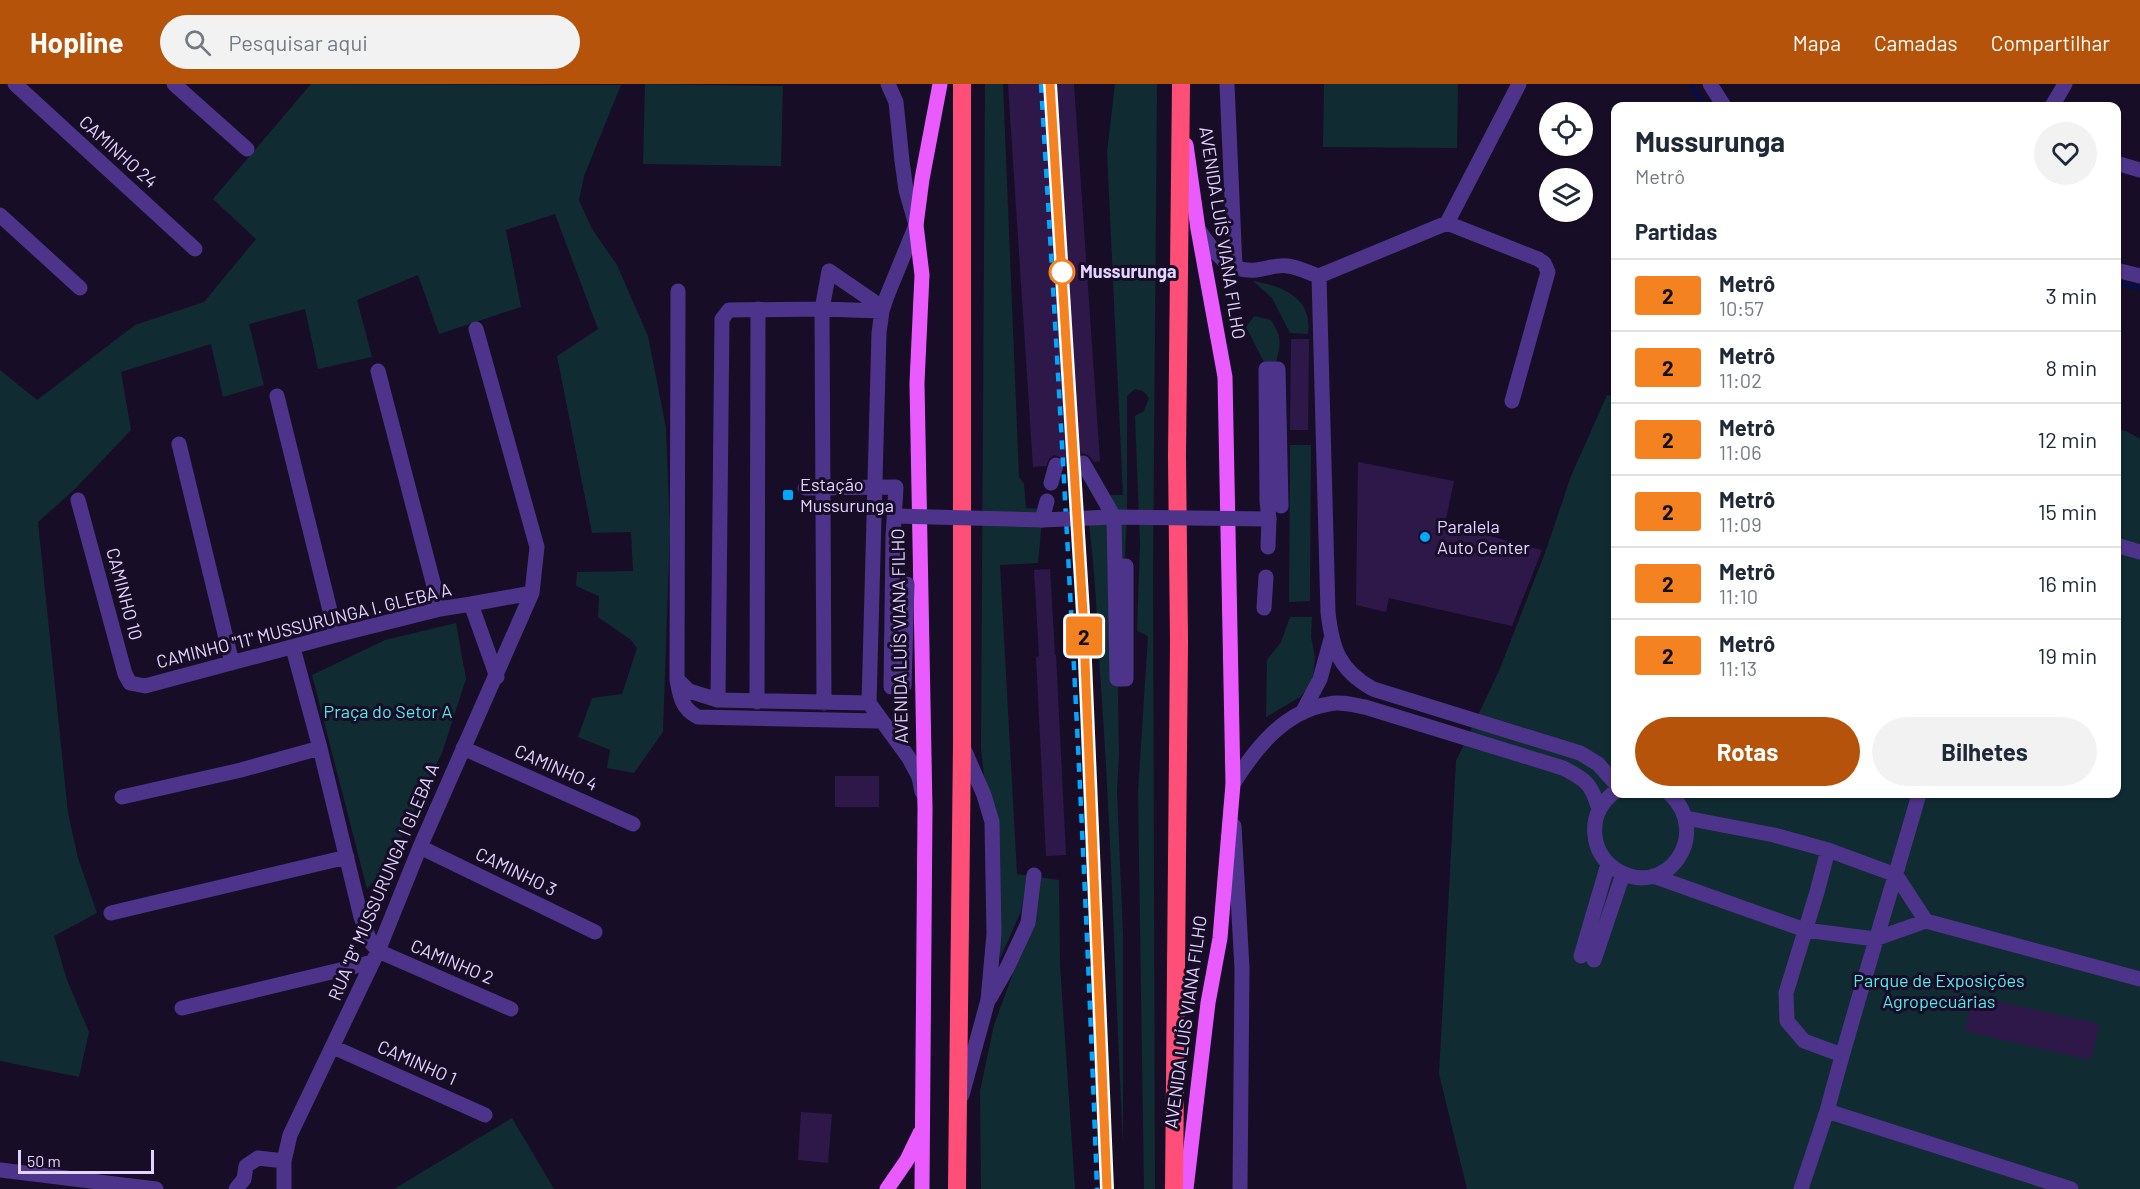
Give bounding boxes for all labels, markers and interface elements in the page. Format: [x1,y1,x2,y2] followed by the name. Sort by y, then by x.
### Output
[160,15,580,69] search box
[30,25,124,59] text: Hopline
[181,26,214,59] icon: search
[229,29,368,55] text: Pesquisar aqui
[1793,30,1841,55] text: Mapa
[1874,30,1958,55] text: Camadas
[1991,30,2110,55] text: Compartilhar
[1539,102,1593,222] map controls
[1539,102,1593,156] button: locate
[75,110,162,192] street label: CAMINHO 24
[2034,122,2097,185] button: heart
[1635,124,1785,158] text: Mussurunga
[1195,125,1251,341] street label: AVENIDA LUÍS VIANA FILHO
[1635,164,1685,188] text: Metrô
[1539,168,1593,222] button: layers
[1635,218,1717,244] text: Partidas
[1049,259,1075,285] marker: Mussurunga
[1080,260,1177,282] place label: Mussurunga
[1719,270,1775,296] text: Metrô
[2046,282,2097,308] text: 3 min
[1662,283,1674,308] text: 2
[1719,296,1764,320] text: 10:57
[1719,342,1775,368] text: Metrô
[2045,354,2097,380] text: 8 min
[1662,355,1674,380] text: 2
[1719,368,1762,392] text: 11:02
[1719,414,1775,440] text: Metrô
[2037,426,2097,452] text: 12 min
[1662,427,1674,452] text: 2
[1719,440,1761,464] text: 11:06
[800,473,894,516] place label: Estação Mussurunga
[1719,486,1775,512] text: Metrô
[781,488,795,502] marker: Estação Mussurunga
[2038,498,2097,524] text: 15 min
[1662,499,1674,524] text: 2
[1719,512,1762,536] text: 11:09
[1437,515,1530,558] place label: Paralela Auto Center
[886,528,912,744] street label: AVENIDA LUÍS VIANA FILHO
[1418,530,1432,544] marker: Paralela Auto Center
[102,545,148,642] street label: CAMINHO 10
[1719,558,1775,584] text: Metrô
[2038,570,2097,596] text: 16 min
[1662,571,1674,596] text: 2
[154,578,454,672] street label: CAMINHO "11" MUSSURUNGA I. GLEBA A
[1719,584,1758,608] text: 11:10
[1064,616,1104,656] line badge: 2
[1078,624,1090,649] text: 2
[1719,630,1775,656] text: Metrô
[2038,642,2097,668] text: 19 min
[1662,643,1674,668] text: 2
[1719,656,1757,680] text: 11:13
[324,700,453,722] park label: Praça do Setor A
[1635,717,1860,786] button: Rotas
[1872,717,2097,786] button: Bilhetes
[512,739,601,795] street label: CAMINHO 4
[323,760,443,1004] street label: RUA "B" MUSSURUNGA I GLEBA A
[472,842,561,900] street label: CAMINHO 3
[1159,914,1211,1130] street label: AVENIDA LUÍS VIANA FILHO
[408,934,497,988] street label: CAMINHO 2
[1853,969,2025,1012] park label: Parque de Exposições Agropecuárias
[374,1035,460,1089] street label: CAMINHO 1
[18,1147,154,1174] scale bar
[27,1151,61,1170] text: 50 m

